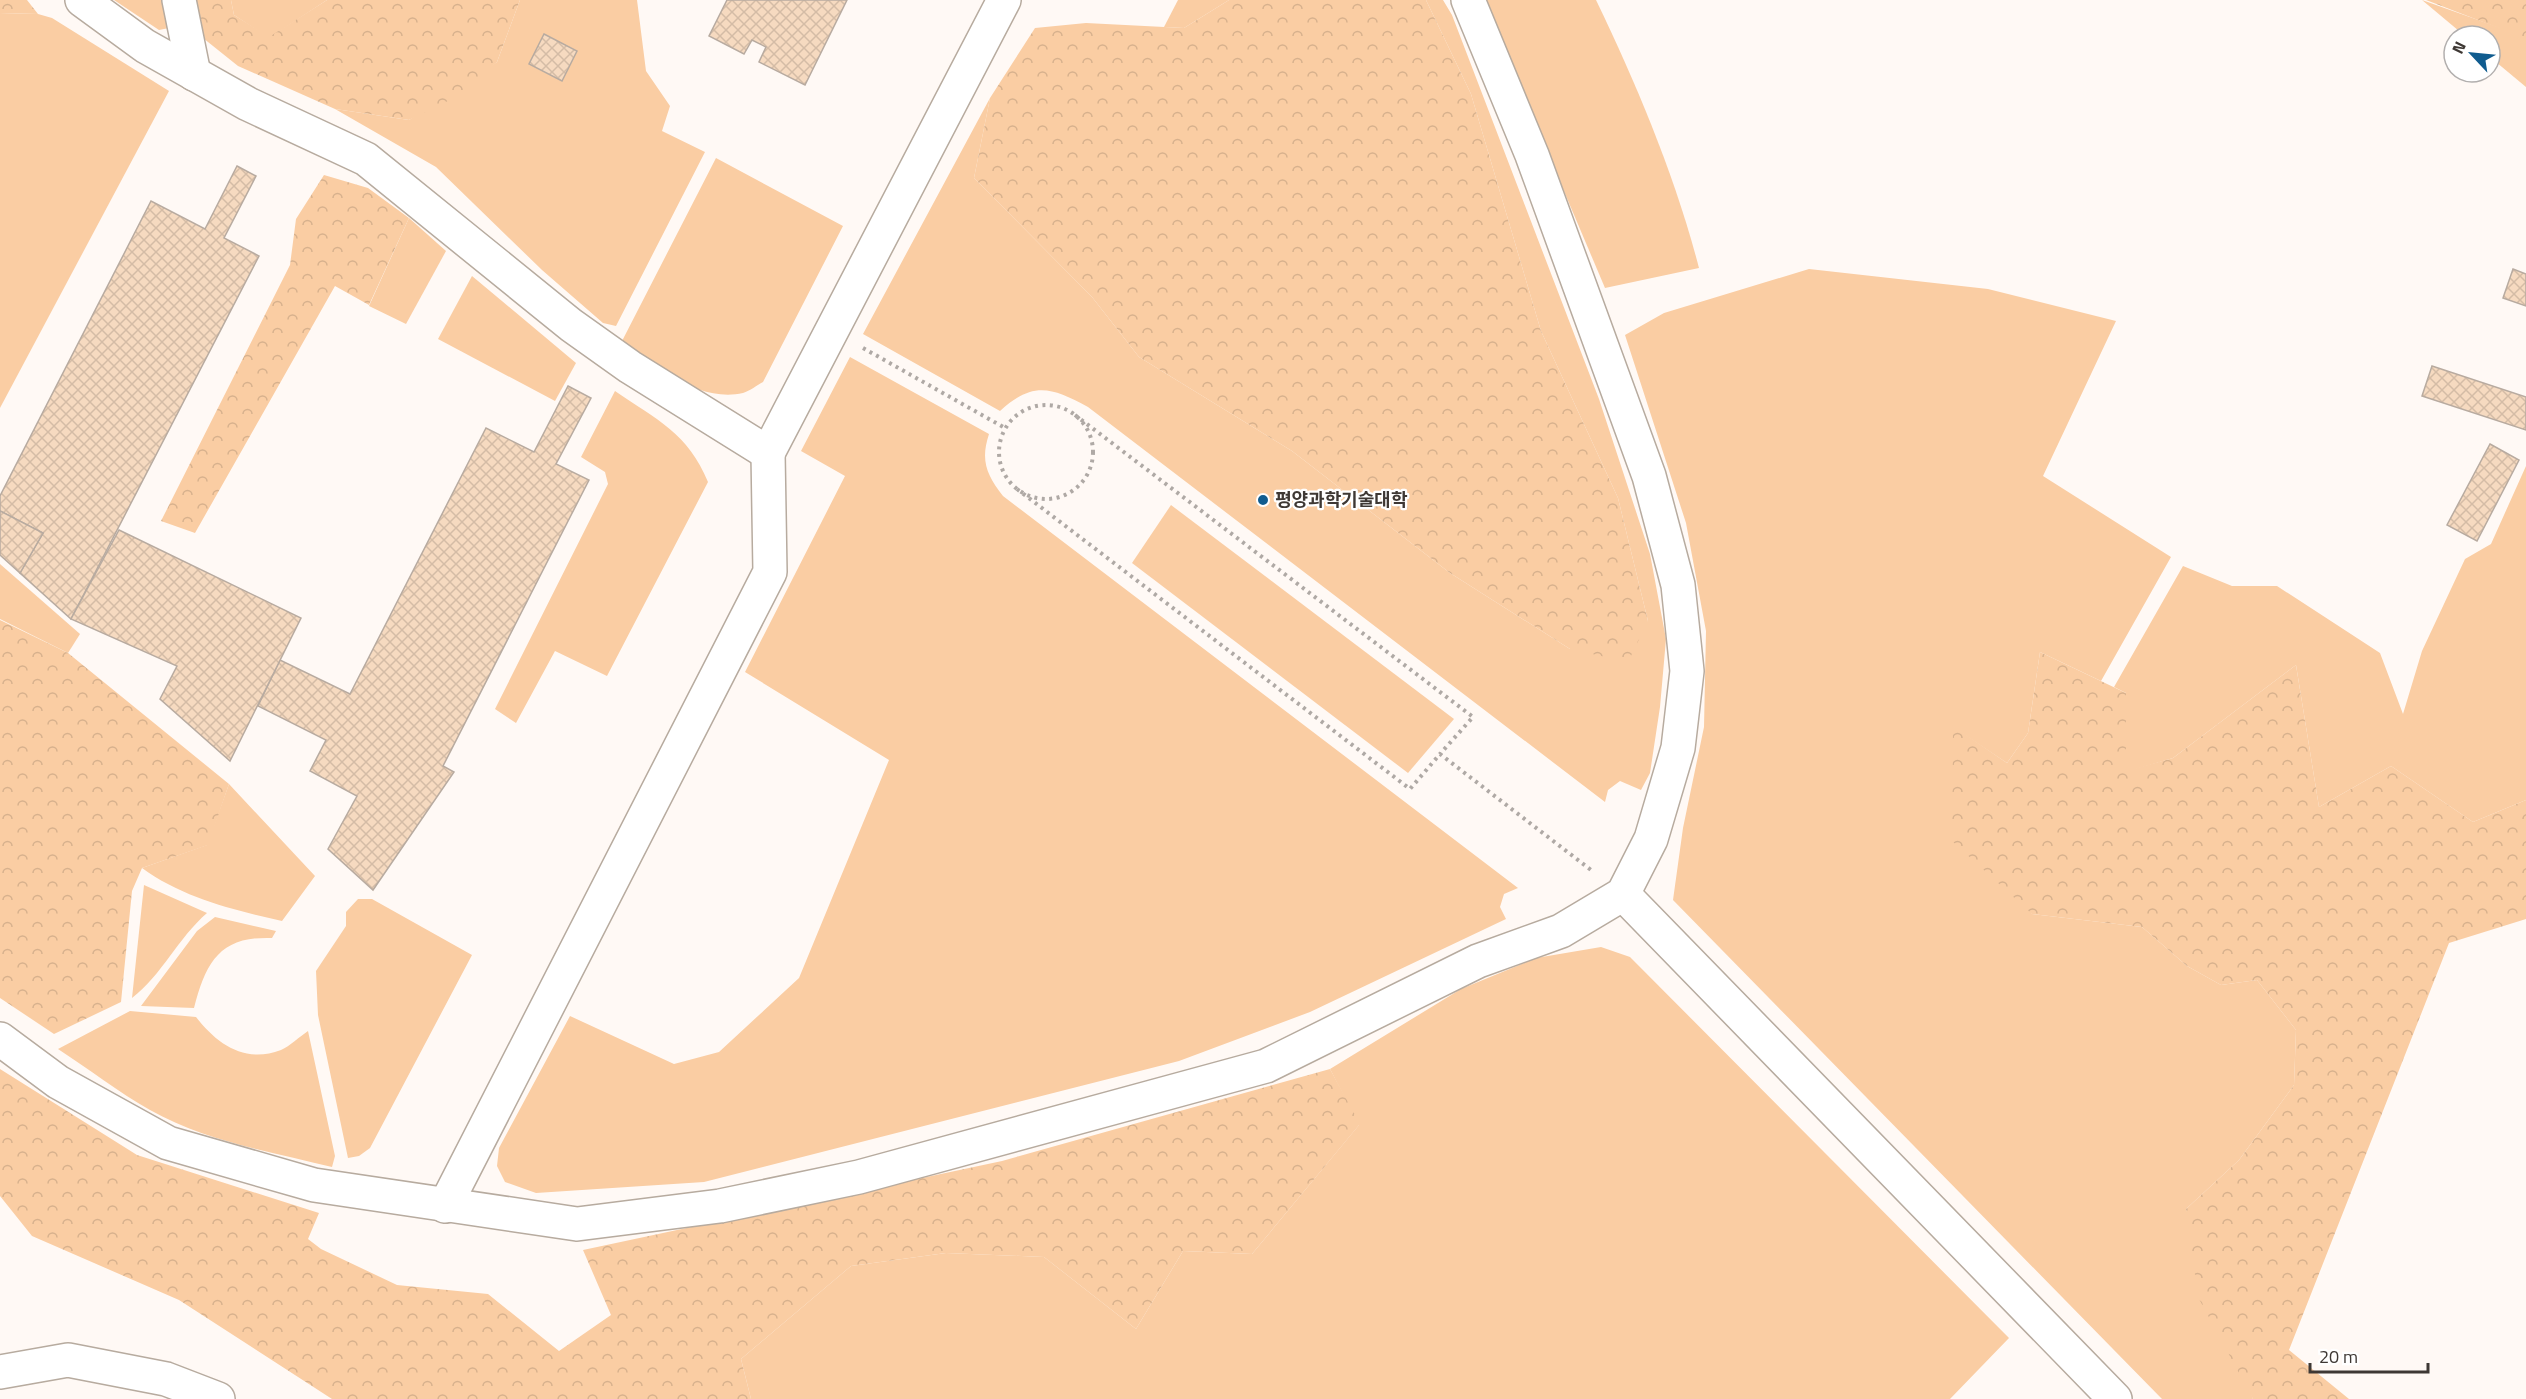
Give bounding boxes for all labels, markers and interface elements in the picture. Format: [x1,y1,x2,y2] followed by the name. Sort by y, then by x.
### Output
[2442,24,2502,84] north arrow
[2445,37,2472,58] text: N
[1275,486,1408,513] place label: 평양과학기술대학
[1256,493,1270,507] marker: 평양과학기술대학
[2310,1336,2428,1374] scale bar
[2319,1343,2358,1370] text: 20 m

